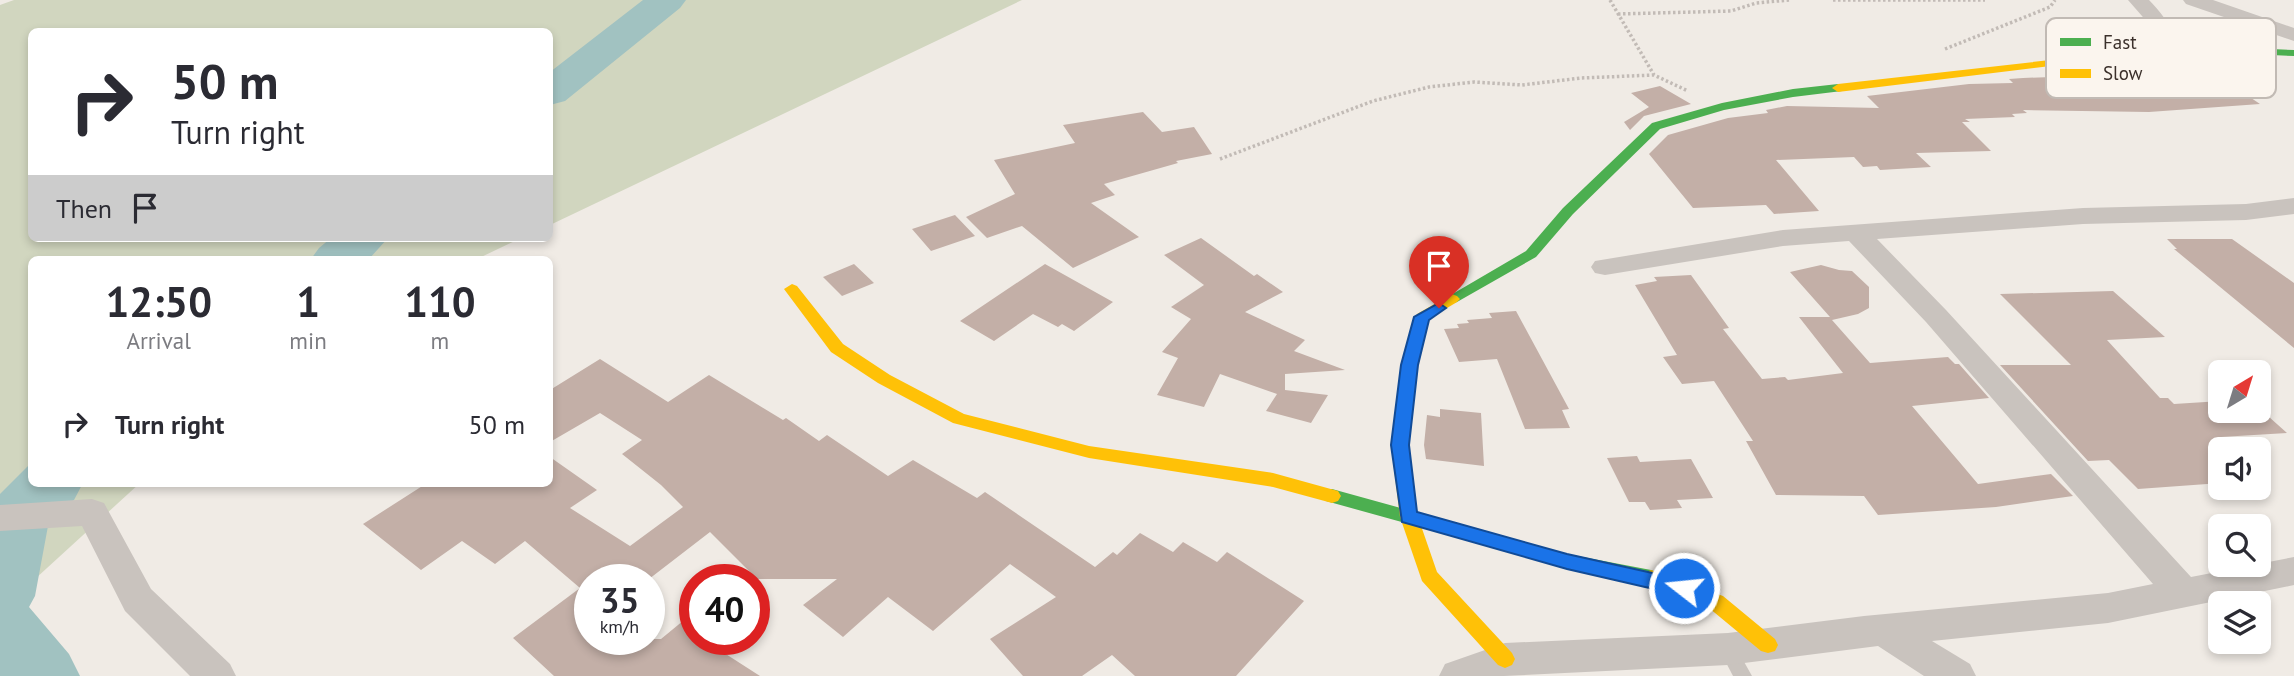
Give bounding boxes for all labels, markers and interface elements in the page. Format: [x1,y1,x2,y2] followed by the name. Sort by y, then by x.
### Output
[2046,18,2276,98] legend
[2103,30,2137,54] text: Fast
[171,49,278,113] text: 50 m
[56,56,147,147] icon: right
[2103,61,2143,85] text: Slow
[171,111,305,153] text: Turn right
[126,189,164,227] icon: arrive
[56,192,112,225] text: Then
[1409,236,1469,308] pin
[1420,247,1458,285] icon: arrive
[105,274,212,329] text: 12:50
[296,274,320,329] text: 1
[404,274,476,329] text: 110
[126,326,191,355] text: Arrival
[289,326,327,355] text: min
[431,326,449,355] text: m
[2208,360,2272,424] north arrow
[2208,360,2271,654] map controls
[56,405,94,443] icon: right
[115,408,224,441] text: Turn right
[469,408,525,441] text: 50 m
[2208,437,2271,500] button: sound
[2208,514,2271,577] button: search
[1647,551,1721,625] position arrow
[679,564,770,655] speed limit sign: 40
[600,577,639,623] text: 35
[2208,591,2271,654] button: layers
[600,615,639,638] text: km/h

